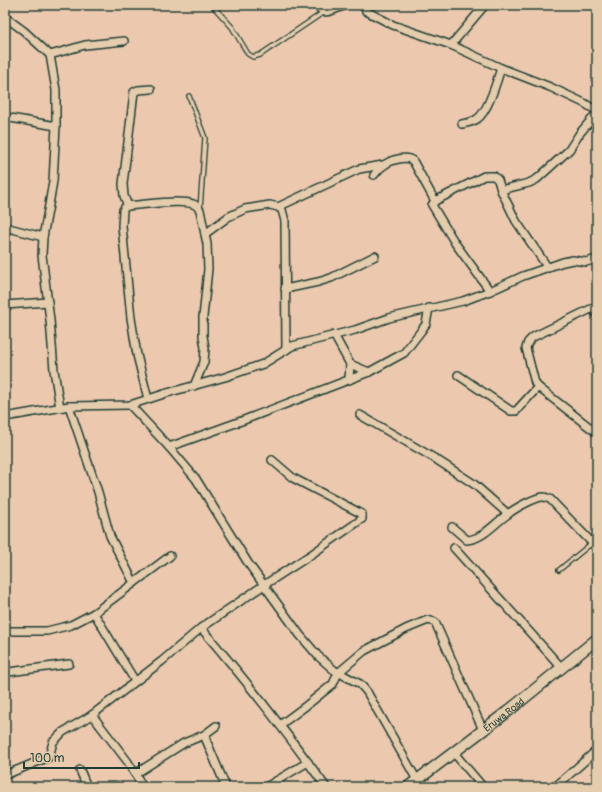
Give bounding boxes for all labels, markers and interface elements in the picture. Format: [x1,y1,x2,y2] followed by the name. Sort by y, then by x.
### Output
[481,696,527,735] street label: Eruwa Road
[24,744,139,770] scale bar
[30,751,65,766] text: 100 m

